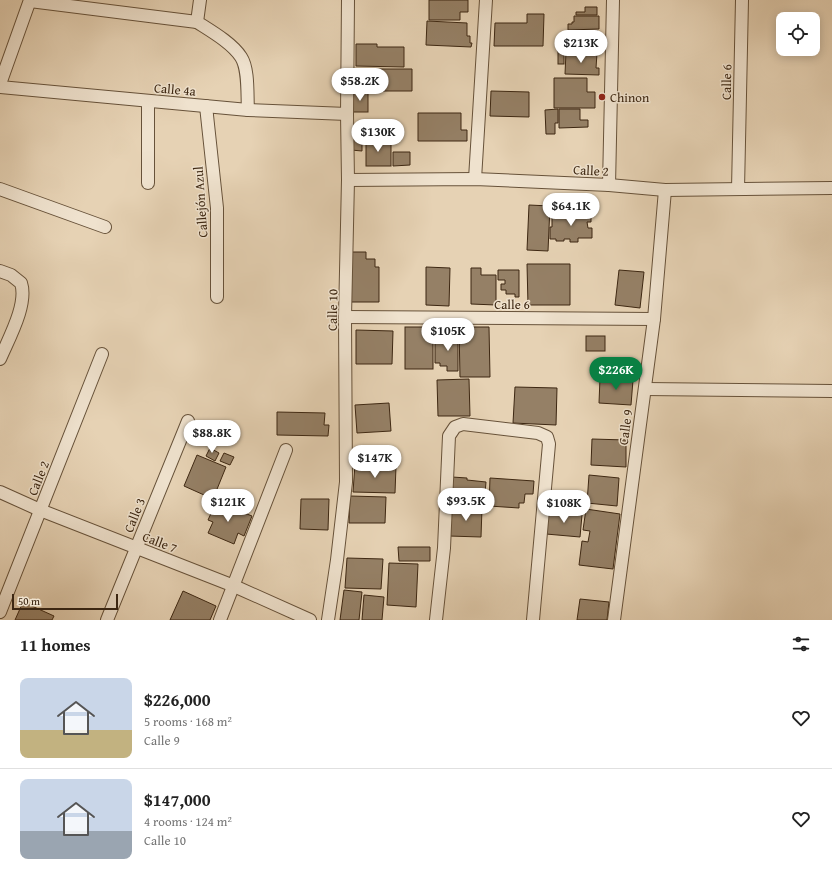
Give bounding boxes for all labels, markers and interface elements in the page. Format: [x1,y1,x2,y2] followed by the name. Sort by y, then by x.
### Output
[776,12,820,56] map controls
[776,12,820,56] button: locate
[553,30,609,64] pin: $213K
[563,33,599,52] text: $213K
[717,64,736,100] street label: Calle 6
[327,68,393,102] pin: $58.2K
[341,71,379,90] text: $58.2K
[153,78,197,101] street label: Calle 4a
[610,88,650,107] place label: Chinon
[597,92,607,102] marker: Chinon
[350,119,406,153] pin: $130K
[360,122,396,141] text: $130K
[573,160,609,181] street label: Calle 2
[189,165,212,238] street label: Callejón Azul
[538,193,604,227] pin: $64.1K
[552,196,590,215] text: $64.1K
[323,289,342,331] street label: Calle 10
[494,295,530,314] street label: Calle 6
[420,318,476,352] pin: $105K
[430,321,466,340] text: $105K
[588,357,644,391] pin: $226K
[598,360,634,379] text: $226K
[614,408,637,446] street label: Calle 9
[179,420,245,454] pin: $88.8K
[193,423,231,442] text: $88.8K
[347,445,403,479] pin: $147K
[357,448,393,467] text: $147K
[23,458,54,498] street label: Calle 2
[433,488,499,522] pin: $93.5K
[200,489,256,523] pin: $121K
[536,490,592,524] pin: $108K
[447,491,485,510] text: $93.5K
[210,492,246,511] text: $121K
[546,493,582,512] text: $108K
[119,495,150,535] street label: Calle 3
[140,527,180,558] street label: Calle 7
[12,592,118,611] scale bar
[18,593,40,609] text: 50 m
[20,632,91,657] text: 11 homes
[790,633,812,655] icon: filters
[144,687,210,712] text: $226,000
[52,694,100,742] icon: home
[790,707,812,729] icon: heart
[144,712,232,731] text: 5 rooms · 168 m²
[144,731,180,750] text: Calle 9
[144,787,210,812] text: $147,000
[52,795,100,843] icon: home
[790,808,812,830] icon: heart
[144,812,232,831] text: 4 rooms · 124 m²
[144,831,186,850] text: Calle 10

